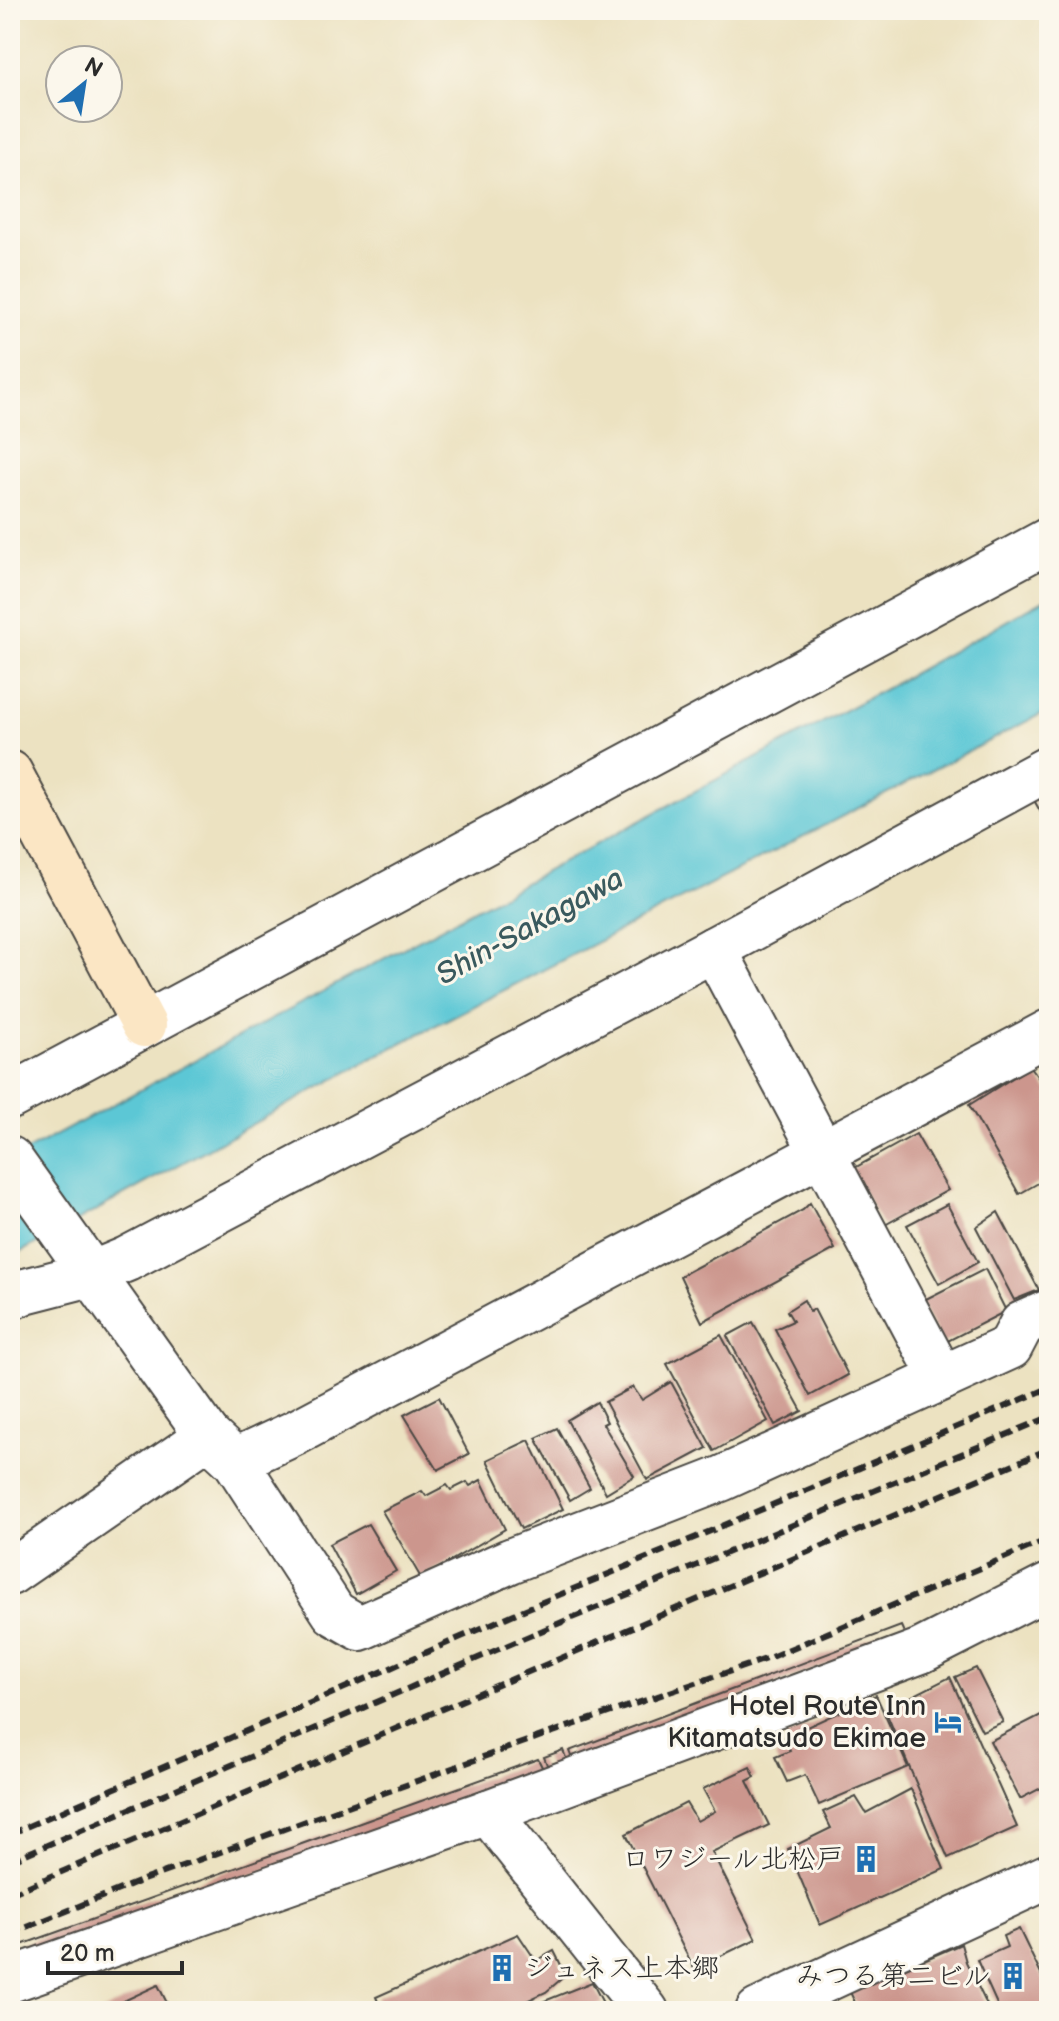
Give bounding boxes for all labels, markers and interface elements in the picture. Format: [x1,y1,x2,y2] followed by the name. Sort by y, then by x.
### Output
[44,44,124,124] north arrow
[79,52,107,84] text: N
[430,861,630,993] water label: Shin-Sakagawa
[667,1690,926,1755] place label: Hotel Route Inn Kitamatsudo Ekimae
[933,1707,963,1737] hotel icon: Hotel Route Inn Kitamatsudo Ekimae
[622,1843,844,1876] place label: ロワジール北松戸
[851,1844,881,1874] building icon: ロワジール北松戸
[48,1925,182,1975] scale bar
[60,1939,115,1968] text: 20 m
[524,1952,719,1985] place label: ジュネス上本郷
[487,1953,517,1983] building icon: ジュネス上本郷
[796,1960,991,1993] place label: みつる第二ビル
[998,1961,1028,1991] building icon: みつる第二ビル

